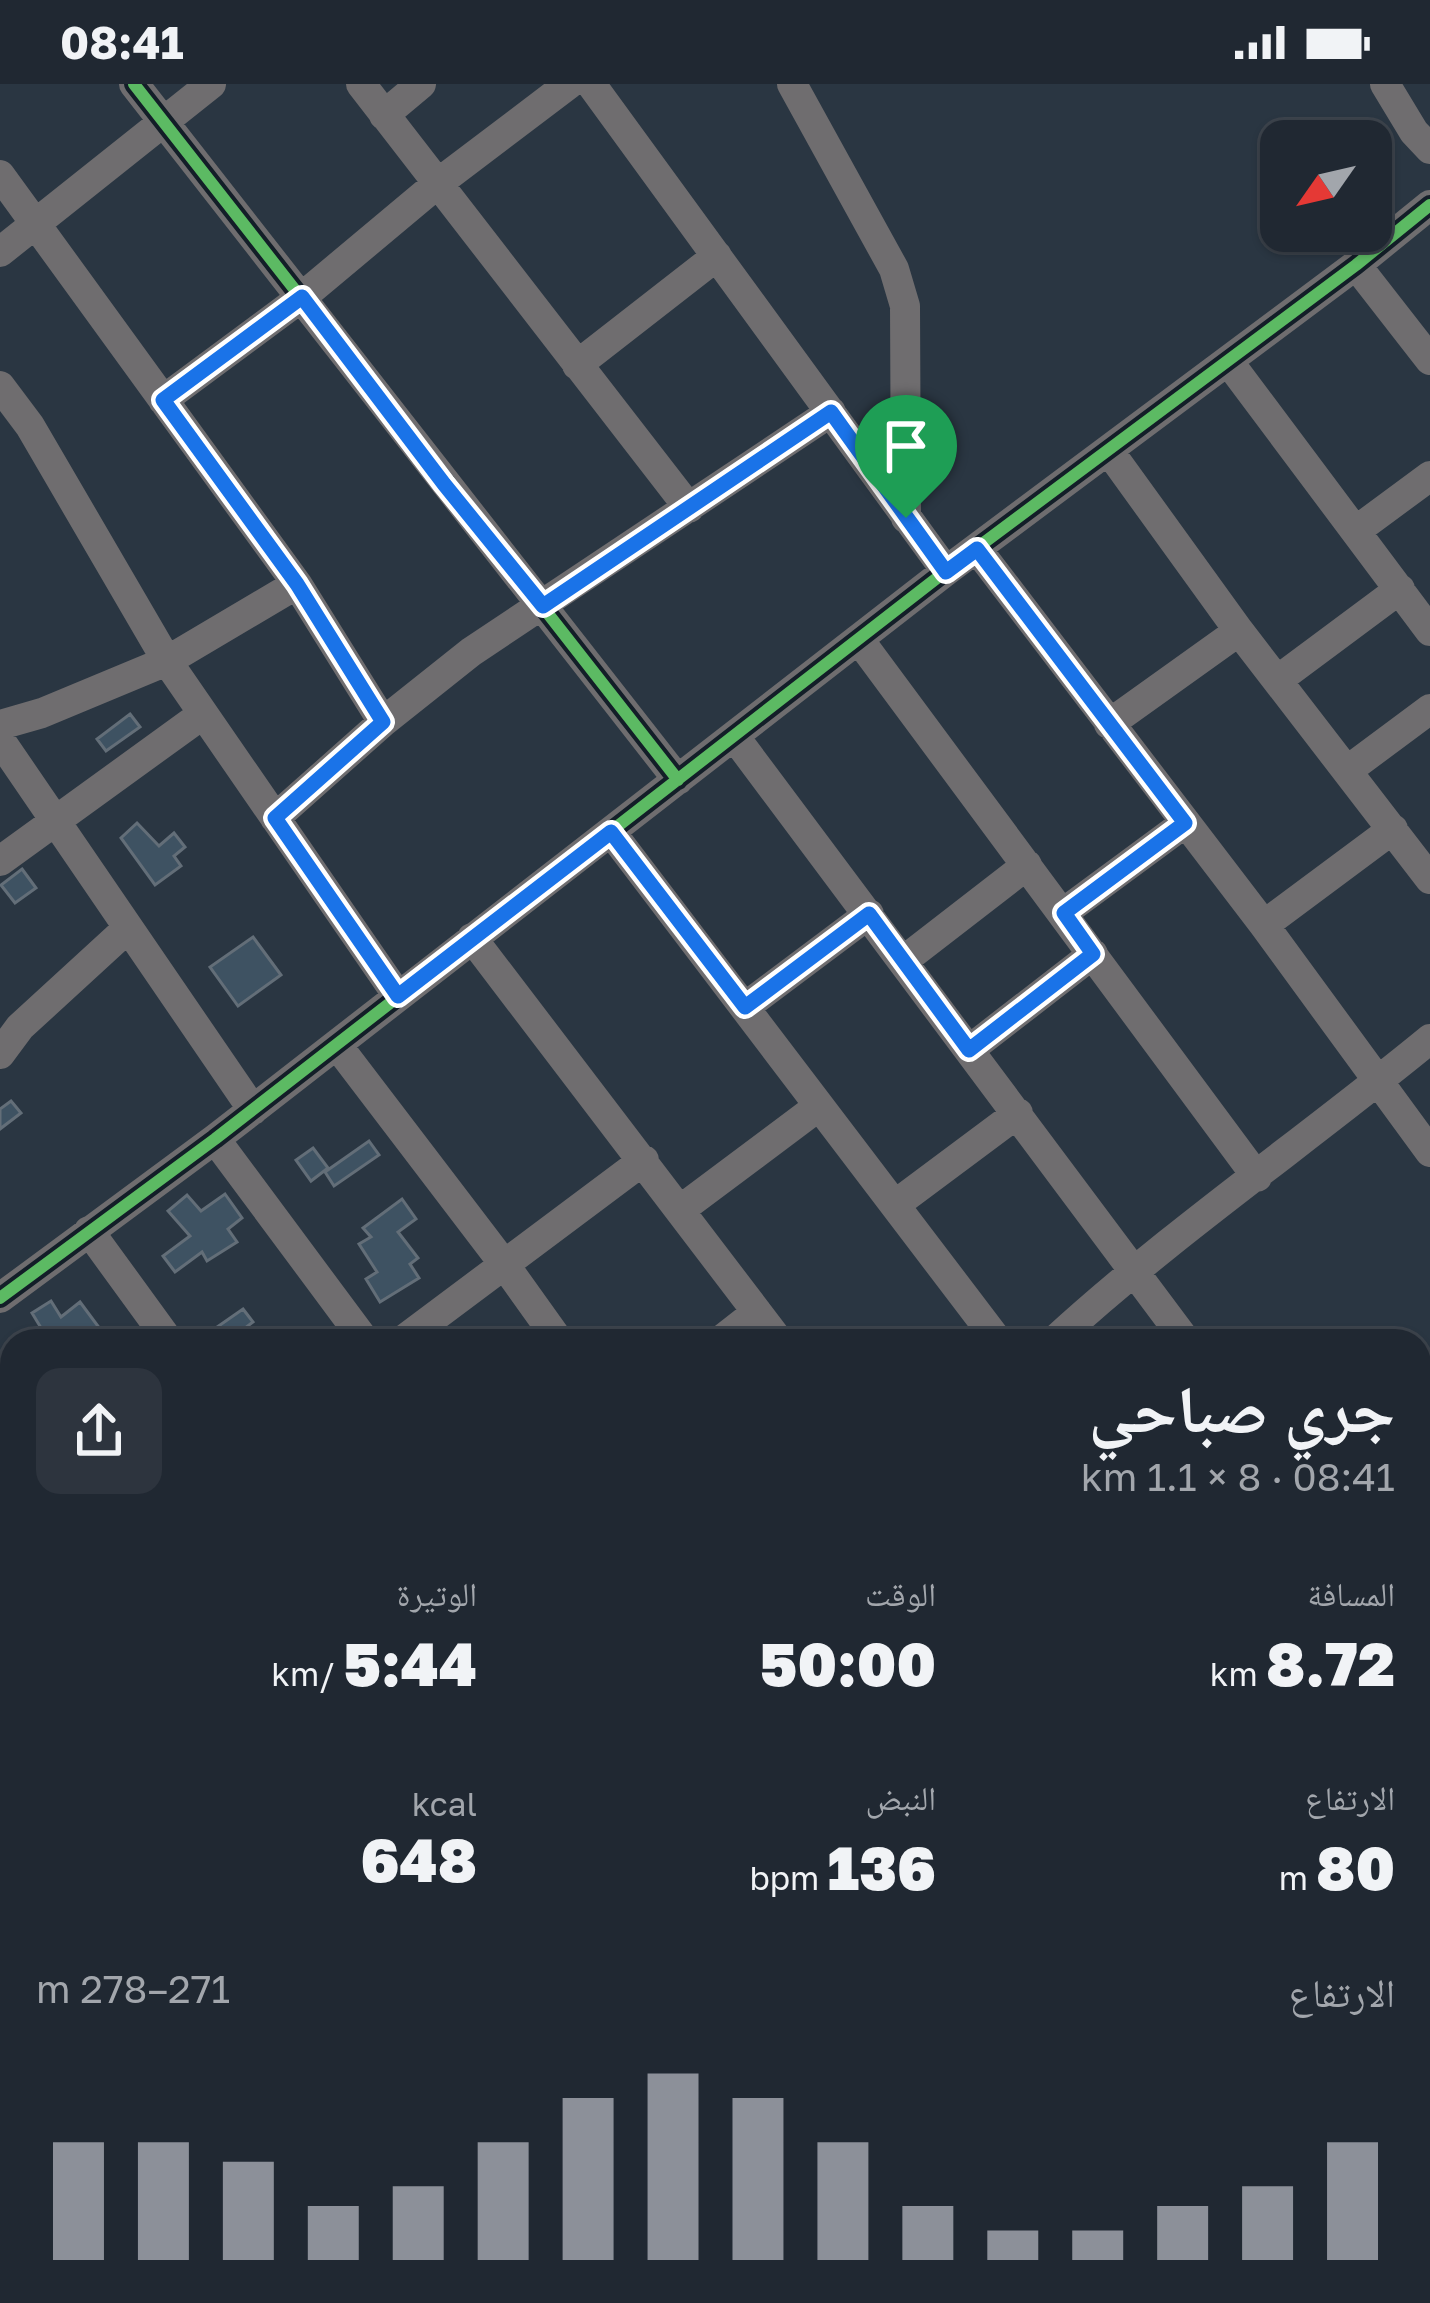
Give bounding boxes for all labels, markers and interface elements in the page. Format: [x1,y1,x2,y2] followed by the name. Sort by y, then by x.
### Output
[60,15,184,69] text: 08:41
[1260,120,1392,252] north arrow
[1260,120,1392,252] map controls
[855,395,957,518] pin
[873,413,939,479] icon: arrive
[36,1368,162,1494] button: share
[1088,1368,1395,1448] text: جري صباحي
[1081,1453,1395,1500] text: 08:41 · 8 × 1.1 km
[397,1574,477,1613] text: الوتيرة
[865,1574,936,1613] text: الوقت
[1308,1574,1395,1613] text: المسافة
[343,1627,477,1699] text: 5:44
[760,1627,936,1699] text: 50:00
[1266,1627,1395,1699] text: 8.72
[271,1654,343,1693] text: /km
[1210,1654,1266,1693] text: km
[866,1778,936,1817] text: النبض
[1305,1778,1395,1817] text: الارتفاع
[412,1784,477,1823] text: kcal
[361,1823,477,1895] text: 648
[828,1831,936,1903] text: 136
[1316,1831,1395,1903] text: 80
[749,1858,828,1897] text: bpm
[1279,1858,1316,1897] text: m
[36,1965,230,2012] text: 271–278 m
[1289,1969,1395,2016] text: الارتفاع

